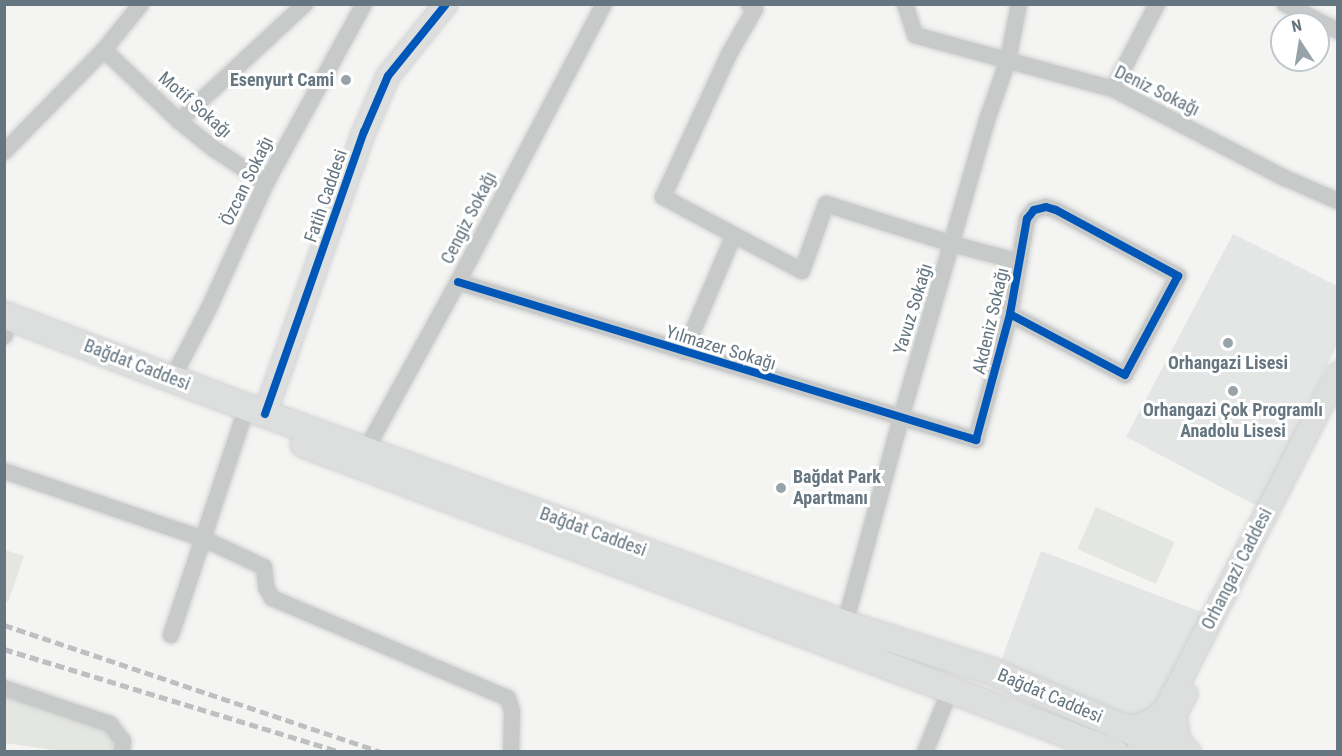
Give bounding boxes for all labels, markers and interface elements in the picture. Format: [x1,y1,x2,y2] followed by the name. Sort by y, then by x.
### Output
[1270,12,1330,72] north arrow
[1290,16,1303,36] text: N
[1111,61,1203,121] street label: Deniz Sokağı
[154,67,236,143] street label: Motif Sokağı
[230,69,334,91] place label: Esenyurt Cami
[339,73,353,87] marker: Esenyurt Cami
[216,133,278,229] street label: Özcan Sokağı
[300,147,352,245] street label: Fatih Caddesi
[437,168,501,268] street label: Cengiz Sokağı
[889,261,937,357] street label: Yavuz Sokağı
[968,266,1014,376] street label: Akdeniz Sokağı
[663,321,779,375] street label: Yılmazer Sokağı
[81,335,193,395] street label: Bağdat Caddesi
[1221,336,1235,350] marker: Orhangazi Lisesi
[1168,352,1288,374] place label: Orhangazi Lisesi
[1226,384,1240,398] marker: Orhangazi Çok Programlı Anadolu Lisesi
[1143,400,1323,442] place label: Orhangazi Çok Programlı Anadolu Lisesi
[793,467,881,510] place label: Bağdat Park Apartmanı
[774,481,788,495] marker: Bağdat Park Apartmanı
[537,503,649,561] street label: Bağdat Caddesi
[1197,505,1277,633] street label: Orhangazi Caddesi
[994,664,1106,728] street label: Bağdat Caddesi

